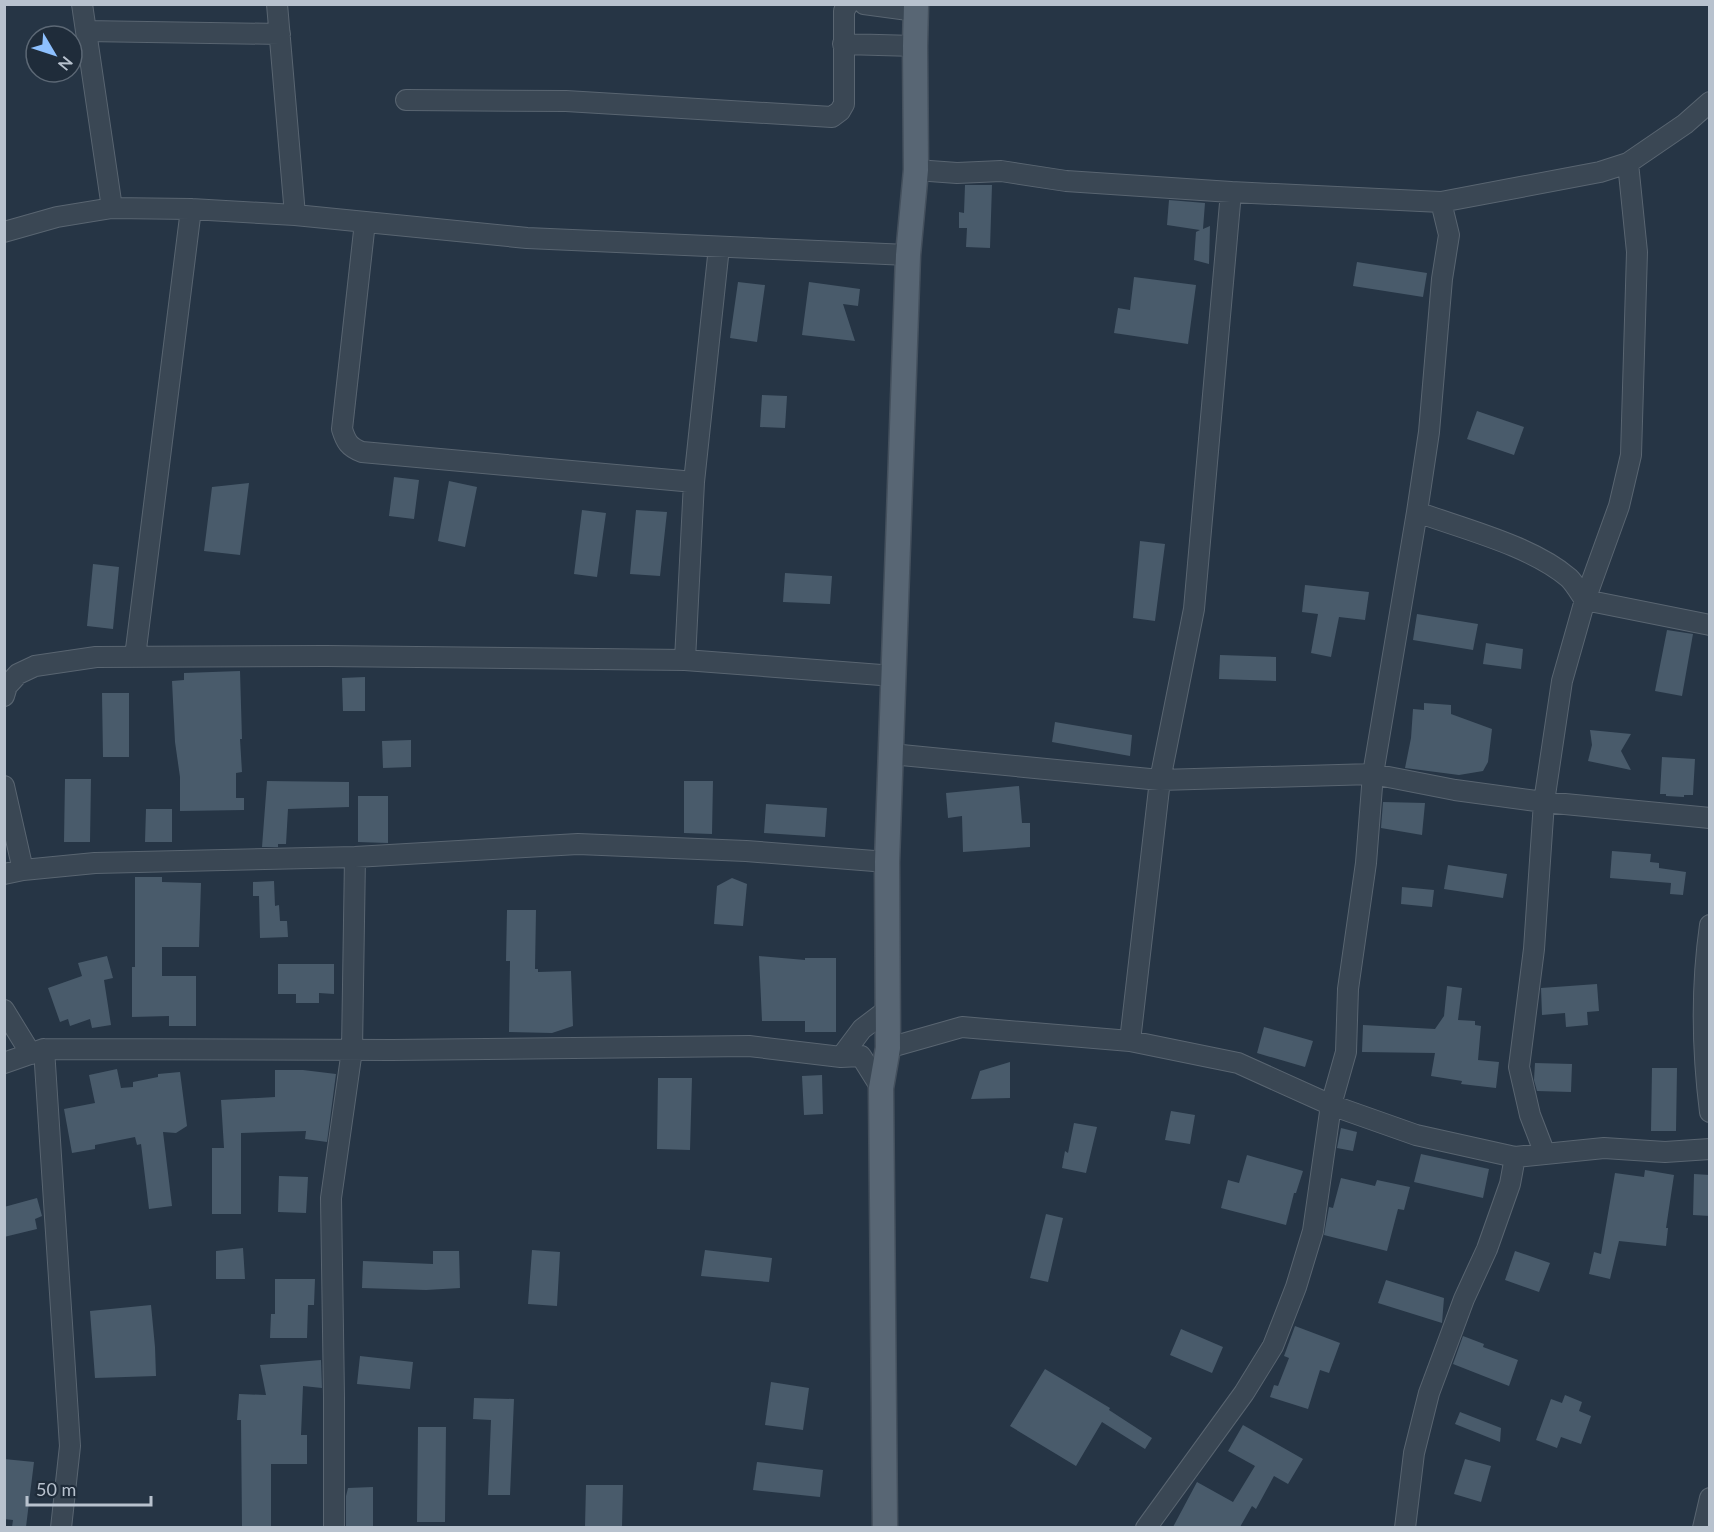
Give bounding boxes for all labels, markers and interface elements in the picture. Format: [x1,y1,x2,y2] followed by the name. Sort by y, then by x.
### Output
[24,24,84,84] north arrow
[55,53,77,75] text: N
[27,1469,152,1507] scale bar
[36,1478,76,1500] text: 50 m

